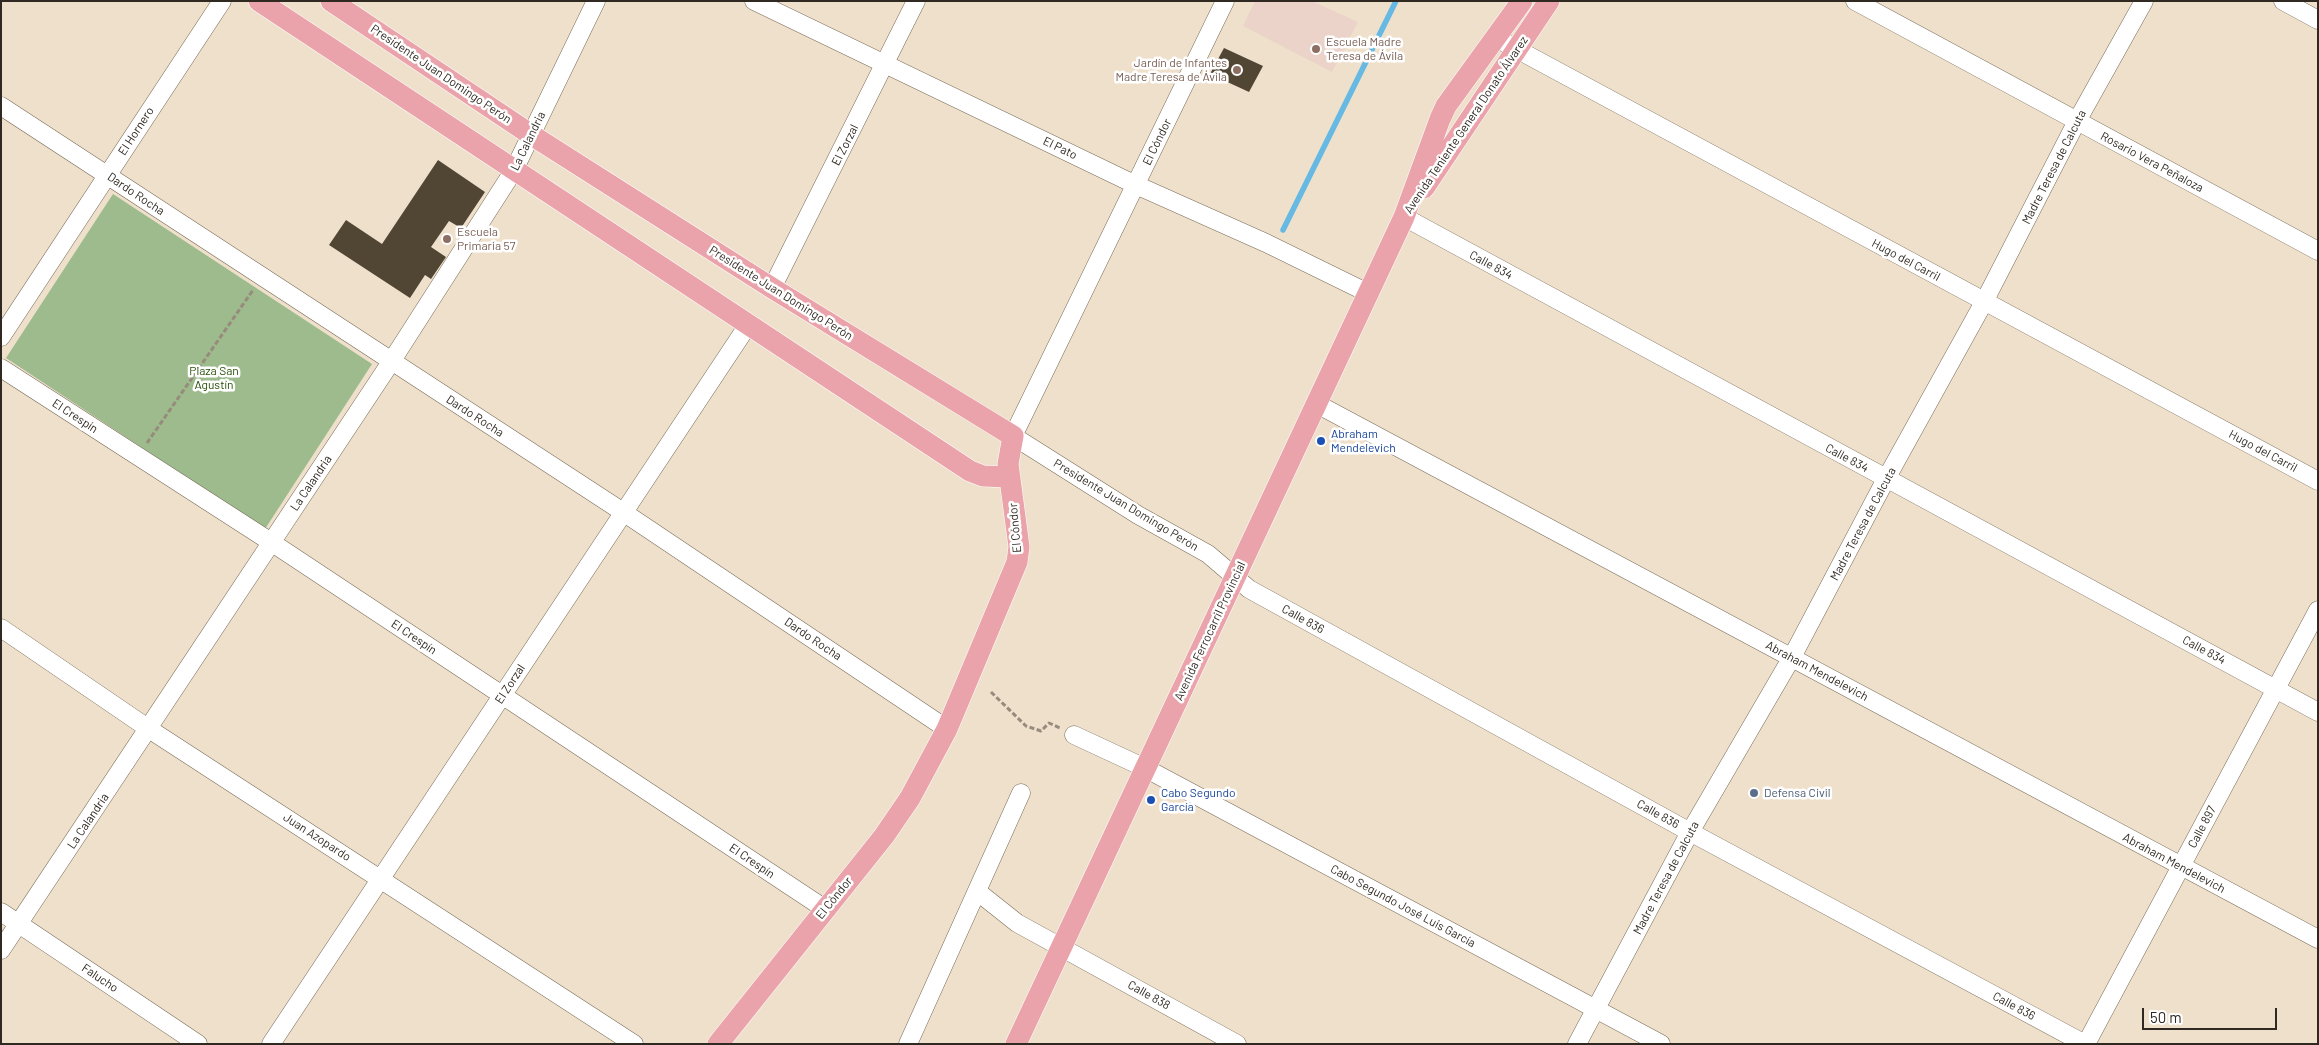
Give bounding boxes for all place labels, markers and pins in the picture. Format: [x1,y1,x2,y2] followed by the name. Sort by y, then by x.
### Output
[1326,35,1403,63] place label: Escuela Madre Teresa de Ávila
[1310,43,1322,55] marker: Escuela Madre Teresa de Ávila
[1115,56,1227,84] place label: Jardín de Infantes Madre Teresa de Ávila
[1231,64,1243,76] marker: Jardín de Infantes Madre Teresa de Ávila
[457,225,515,253] place label: Escuela Primaria 57
[441,233,453,245] marker: Escuela Primaria 57
[1331,427,1396,455] place label: Abraham Mendelevich
[1315,435,1327,447] marker: Abraham Mendelevich
[1161,786,1235,814] place label: Cabo Segundo García
[1764,786,1830,800] place label: Defensa Civil
[1748,787,1760,799] marker: Defensa Civil
[1145,794,1157,806] marker: Cabo Segundo García

